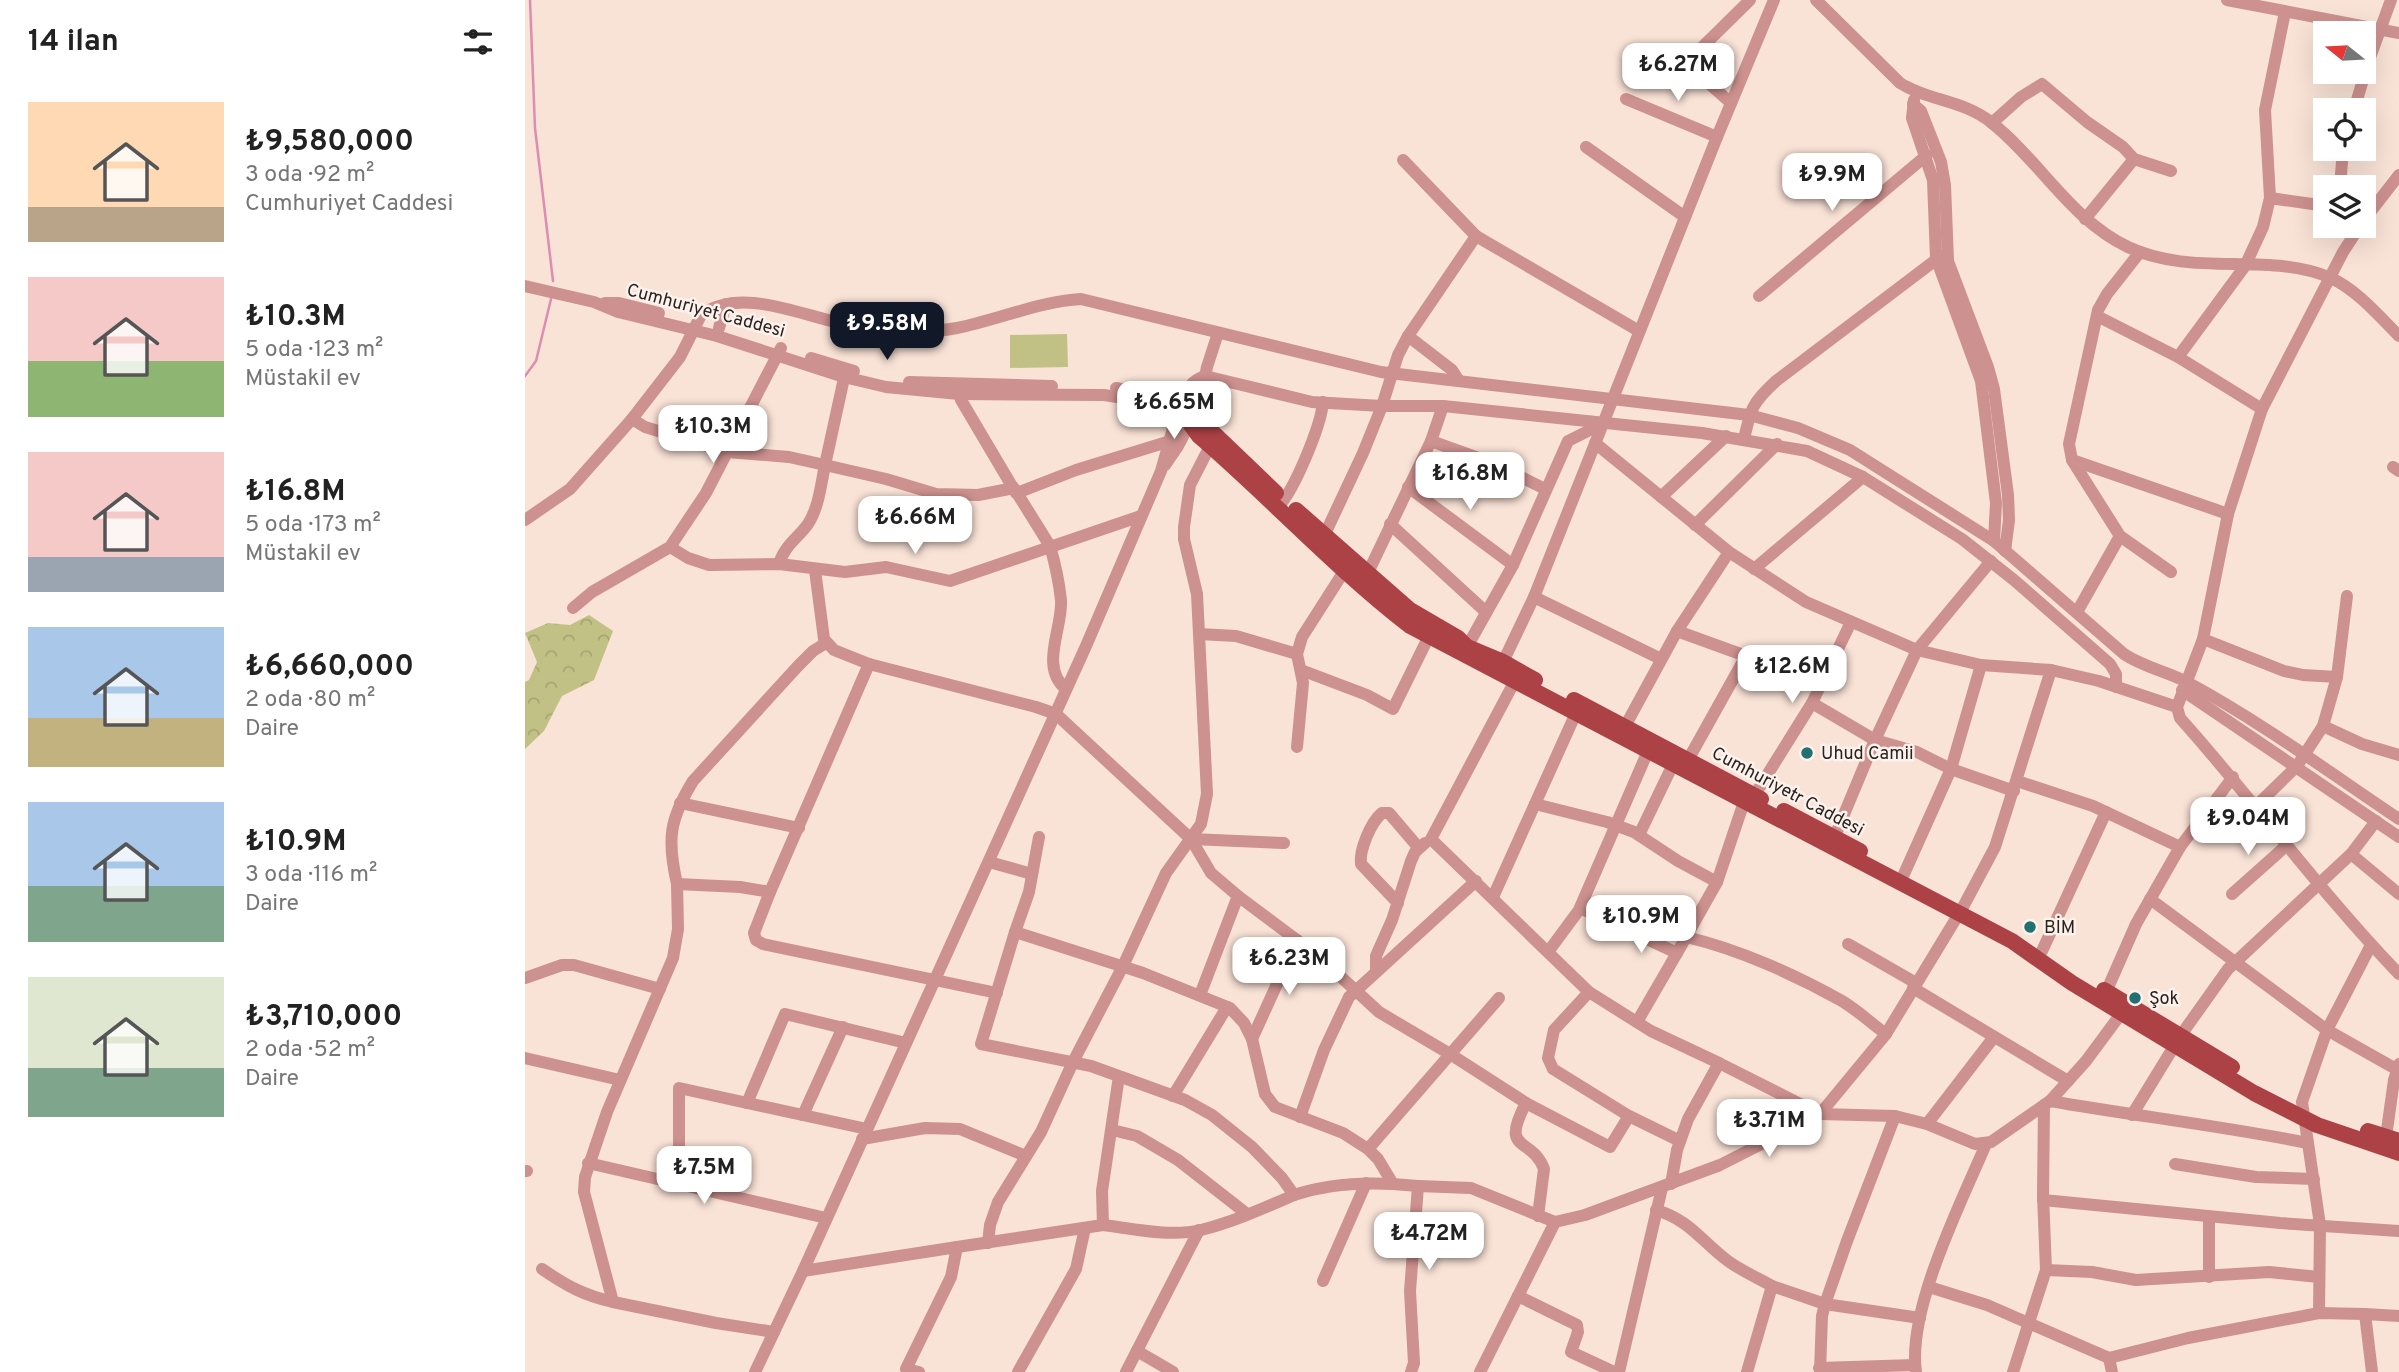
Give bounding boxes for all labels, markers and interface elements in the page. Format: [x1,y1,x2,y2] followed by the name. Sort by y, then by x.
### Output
[2313,21,2377,84] north arrow
[2313,21,2376,238] map controls
[459,23,497,61] icon: filters
[28,24,119,61] text: 14 ilan
[1621,43,1735,103] pin: ₺6.27M
[1638,51,1718,80] text: ₺6.27M
[2313,98,2376,161] button: locate
[245,124,414,161] text: ₺9,580,000
[84,130,168,214] icon: home
[1783,154,1881,213] pin: ₺9.9M
[245,161,374,190] text: 3 oda · 92 m²
[1798,161,1866,190] text: ₺9.9M
[2313,175,2376,238] button: layers
[245,190,453,219] text: Cumhuriyet Caddesi
[624,279,787,344] street label: Cumhuriyet Caddesi
[245,299,346,336] text: ₺10.3M
[830,302,944,362] pin: ₺9.58M
[84,305,168,389] icon: home
[846,310,928,339] text: ₺9.58M
[245,336,383,365] text: 5 oda · 123 m²
[245,365,361,394] text: Müstakil ev
[1117,382,1231,441] pin: ₺6.65M
[1133,389,1215,418] text: ₺6.65M
[656,406,770,465] pin: ₺10.3M
[674,413,752,442] text: ₺10.3M
[1413,452,1527,512] pin: ₺16.8M
[1431,460,1509,489] text: ₺16.8M
[245,474,345,511] text: ₺16.8M
[84,480,168,564] icon: home
[858,496,972,556] pin: ₺6.66M
[874,504,956,533] text: ₺6.66M
[245,511,381,540] text: 5 oda · 173 m²
[245,540,361,569] text: Müstakil ev
[1735,646,1849,705] pin: ₺12.6M
[245,649,414,686] text: ₺6,660,000
[1754,653,1830,682] text: ₺12.6M
[84,655,168,739] icon: home
[245,686,375,715] text: 2 oda · 80 m²
[245,715,299,744] text: Daire
[1707,742,1867,842] street label: Cumhuriyetr Caddesi
[1821,743,1914,766] place label: Uhud Camii
[1799,745,1815,761] marker: Uhud Camii
[2191,798,2305,857] pin: ₺9.04M
[2206,805,2290,834] text: ₺9.04M
[245,824,346,861] text: ₺10.9M
[84,830,168,914] icon: home
[245,861,377,890] text: 3 oda · 116 m²
[245,890,299,919] text: Daire
[1584,895,1698,955] pin: ₺10.9M
[1602,903,1680,932] text: ₺10.9M
[2044,915,2075,940] place label: BİM
[2022,919,2038,935] marker: BİM
[1232,937,1346,997] pin: ₺6.23M
[1248,945,1330,974] text: ₺6.23M
[2149,988,2179,1011] place label: Şok
[2127,990,2143,1006] marker: Şok
[245,999,402,1036] text: ₺3,710,000
[84,1005,168,1089] icon: home
[245,1036,375,1065] text: 2 oda · 52 m²
[245,1065,299,1094] text: Daire
[1712,1100,1826,1159] pin: ₺3.71M
[1733,1107,1805,1136] text: ₺3.71M
[655,1146,753,1206] pin: ₺7.5M
[673,1154,735,1183] text: ₺7.5M
[1372,1212,1486,1272] pin: ₺4.72M
[1390,1220,1468,1249] text: ₺4.72M

